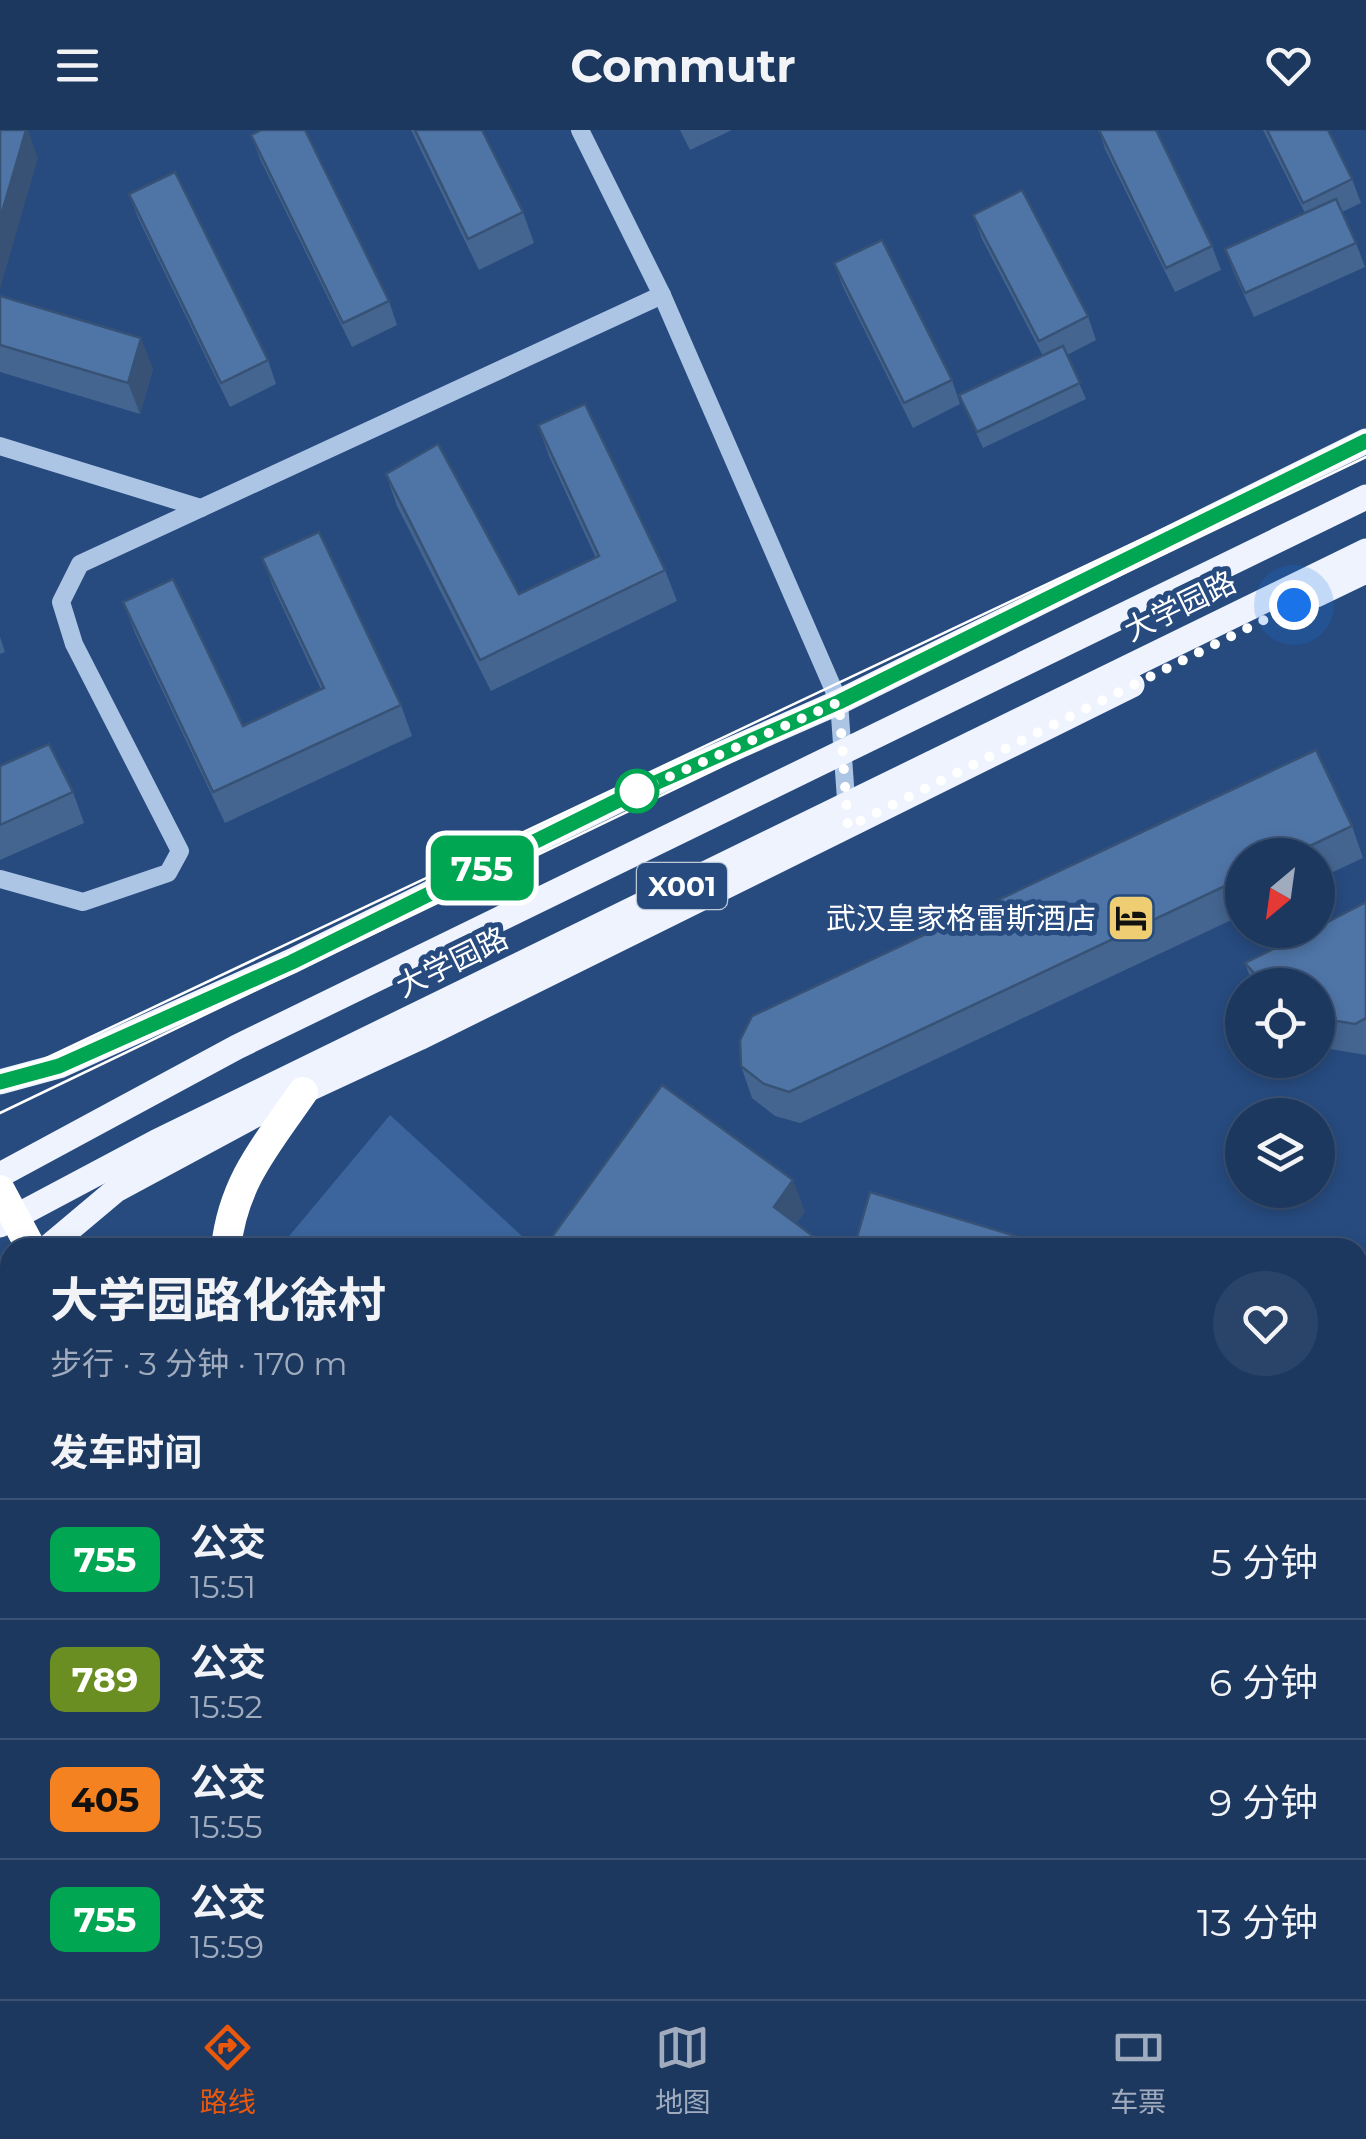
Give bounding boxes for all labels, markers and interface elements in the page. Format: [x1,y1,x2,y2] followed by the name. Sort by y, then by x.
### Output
[50,38,105,93] icon: menu
[570,38,796,93] text: Commutr
[1261,38,1316,93] icon: heart
[1118,563,1242,649] street label: 大学园路
[1269,580,1319,630] your location
[616,770,658,812] unlabelled marker
[424,836,540,900] line badge: 755
[1225,838,1335,948] north arrow
[1225,838,1335,1208] map controls
[451,847,513,890] text: 755
[637,863,727,909] road number: X001
[1105,892,1157,944] hotel icon: 武汉皇家格雷斯酒店
[826,900,1096,937] place label: 武汉皇家格雷斯酒店
[390,919,514,1005] street label: 大学园路
[1225,968,1335,1078] button: locate
[1225,1098,1335,1208] button: layers
[50,1271,386,1329] text: 大学园路化徐村
[1213,1271,1318,1376] button: heart
[50,1344,347,1383] text: 步行 · 3 分钟 · 170 m
[50,1429,202,1476] text: 发车时间
[190,1519,266,1566] text: 公交
[74,1538,136,1581] text: 755
[1211,1539,1318,1586] text: 5 分钟
[190,1567,256,1606] text: 15:51
[190,1639,266,1686] text: 公交
[72,1658,138,1701] text: 789
[1209,1659,1318,1706] text: 6 分钟
[190,1687,263,1726] text: 15:52
[190,1759,266,1806] text: 公交
[71,1778,139,1821] text: 405
[1209,1779,1318,1826] text: 9 分钟
[190,1807,263,1846] text: 15:55
[190,1879,266,1926] text: 公交
[74,1898,136,1941] text: 755
[1197,1899,1318,1946] text: 13 分钟
[190,1927,264,1966] text: 15:59
[200,2020,256,2120] tab: 路线
[655,2020,711,2120] tab: 地图
[1110,2020,1166,2120] tab: 车票

